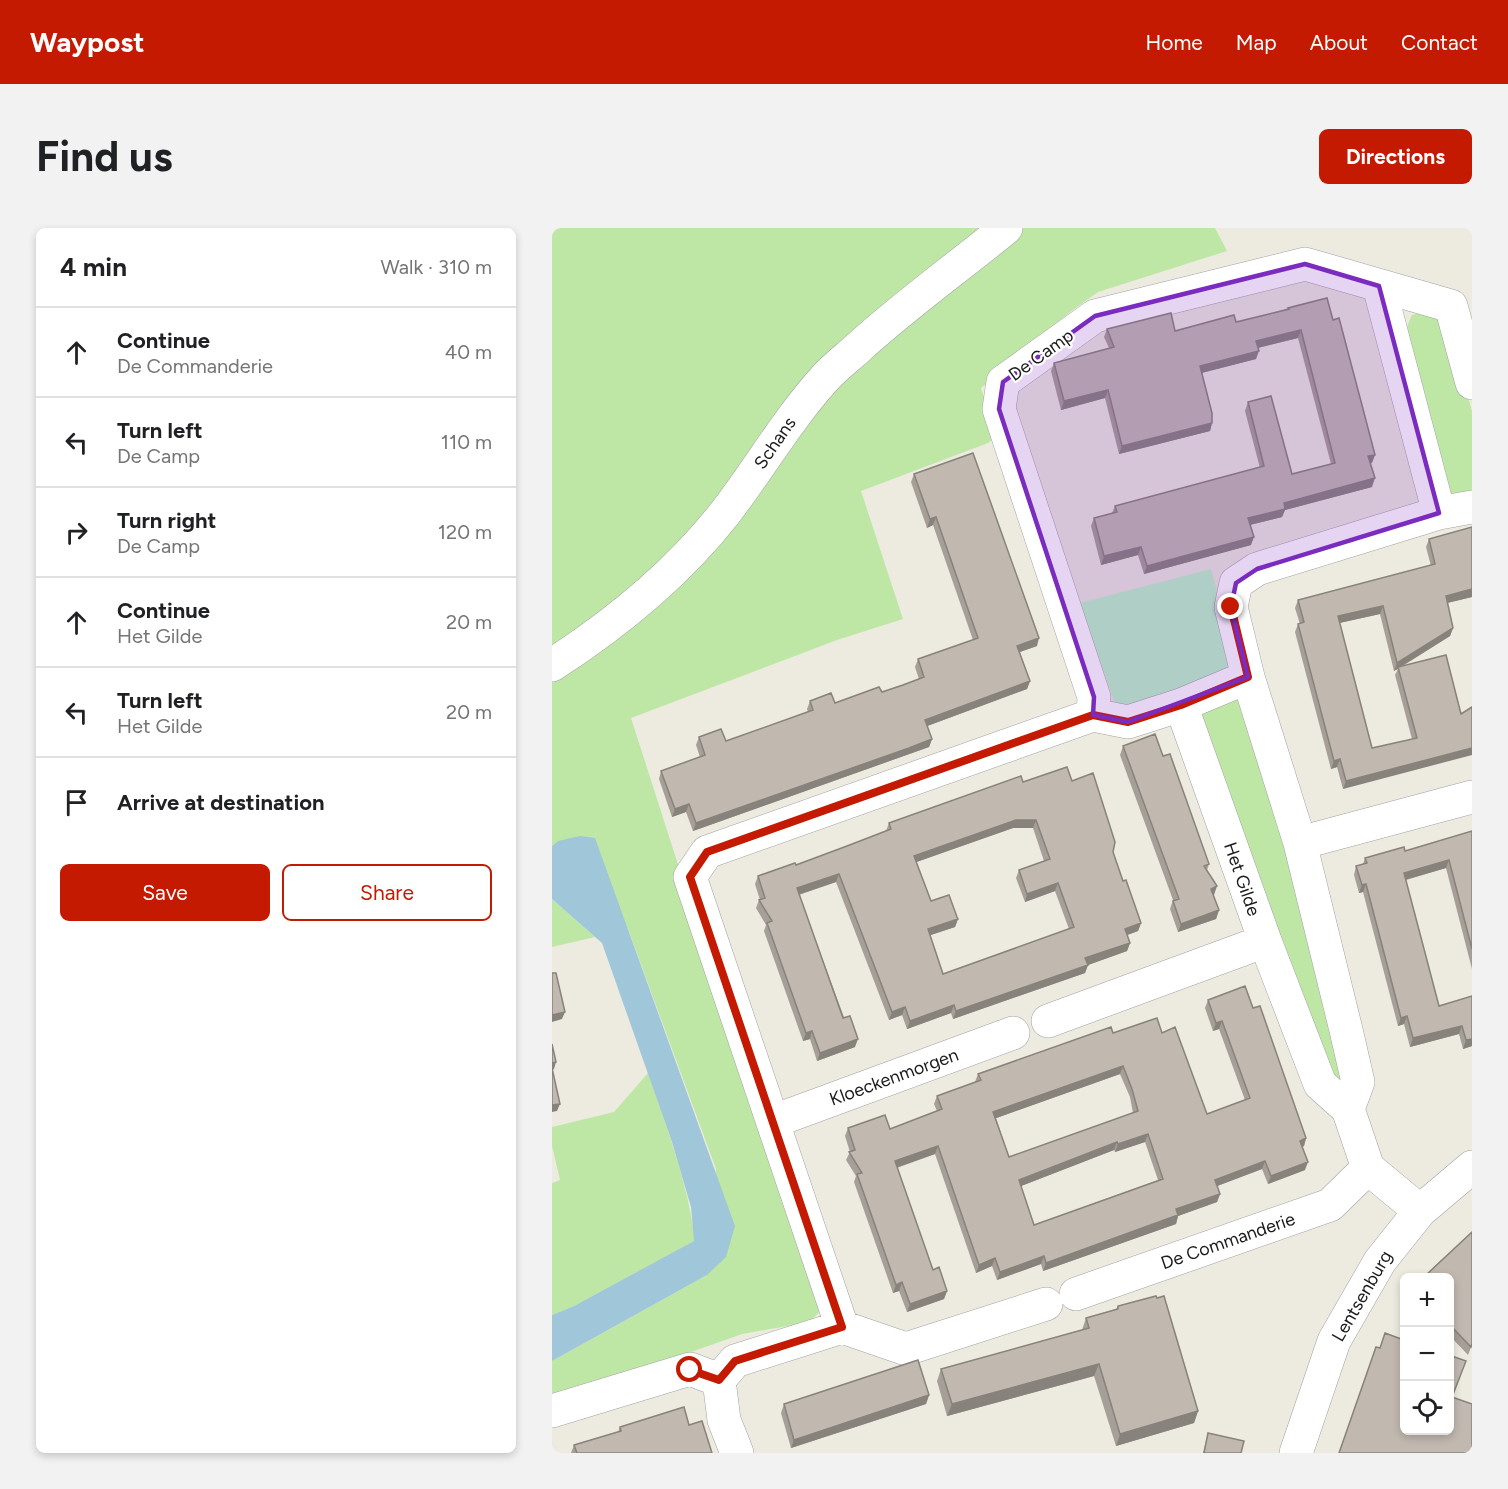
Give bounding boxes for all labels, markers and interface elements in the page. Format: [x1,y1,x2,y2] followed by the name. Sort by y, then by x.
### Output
[30,25,144,59] text: Waypost
[1146,30,1203,55] text: Home
[1236,30,1277,55] text: Map
[1310,30,1368,55] text: About
[1401,30,1478,55] text: Contact
[1319,129,1472,184] button: Directions
[36,131,173,182] text: Find us
[60,251,127,283] text: 4 min
[380,255,492,279] text: Walk · 310 m
[1004,324,1078,386] street label: De Camp
[117,327,210,354] text: Continue
[60,336,93,369] icon: ahead
[445,340,492,364] text: 40 m
[117,354,273,378] text: De Commanderie
[749,413,801,473] street label: Schans
[117,417,203,444] text: Turn left
[60,426,93,459] icon: left
[441,430,492,454] text: 110 m
[117,444,200,468] text: De Camp
[117,507,216,534] text: Turn right
[60,516,93,549] icon: right
[438,520,492,544] text: 120 m
[117,534,200,558] text: De Camp
[1217,593,1243,619] route end
[117,597,210,624] text: Continue
[60,606,93,639] icon: ahead
[446,610,492,634] text: 20 m
[117,624,202,648] text: Het Gilde
[117,687,203,714] text: Turn left
[60,696,93,729] icon: left
[446,700,492,724] text: 20 m
[117,714,202,738] text: Het Gilde
[60,786,93,819] icon: arrive
[117,789,325,816] text: Arrive at destination
[1219,839,1265,919] street label: Het Gilde
[60,864,270,921] button: Save
[282,864,492,921] button: Share
[827,1043,961,1111] street label: Kloeckenmorgen
[1158,1208,1298,1274] street label: De Commanderie
[1327,1247,1397,1345] street label: Lentsenburg
[1400,1273,1454,1435] map controls
[1400,1273,1454,1327] button: +
[1400,1327,1454,1381] button: −
[676,1356,702,1382] route start
[1400,1381,1454,1435] button: locate

